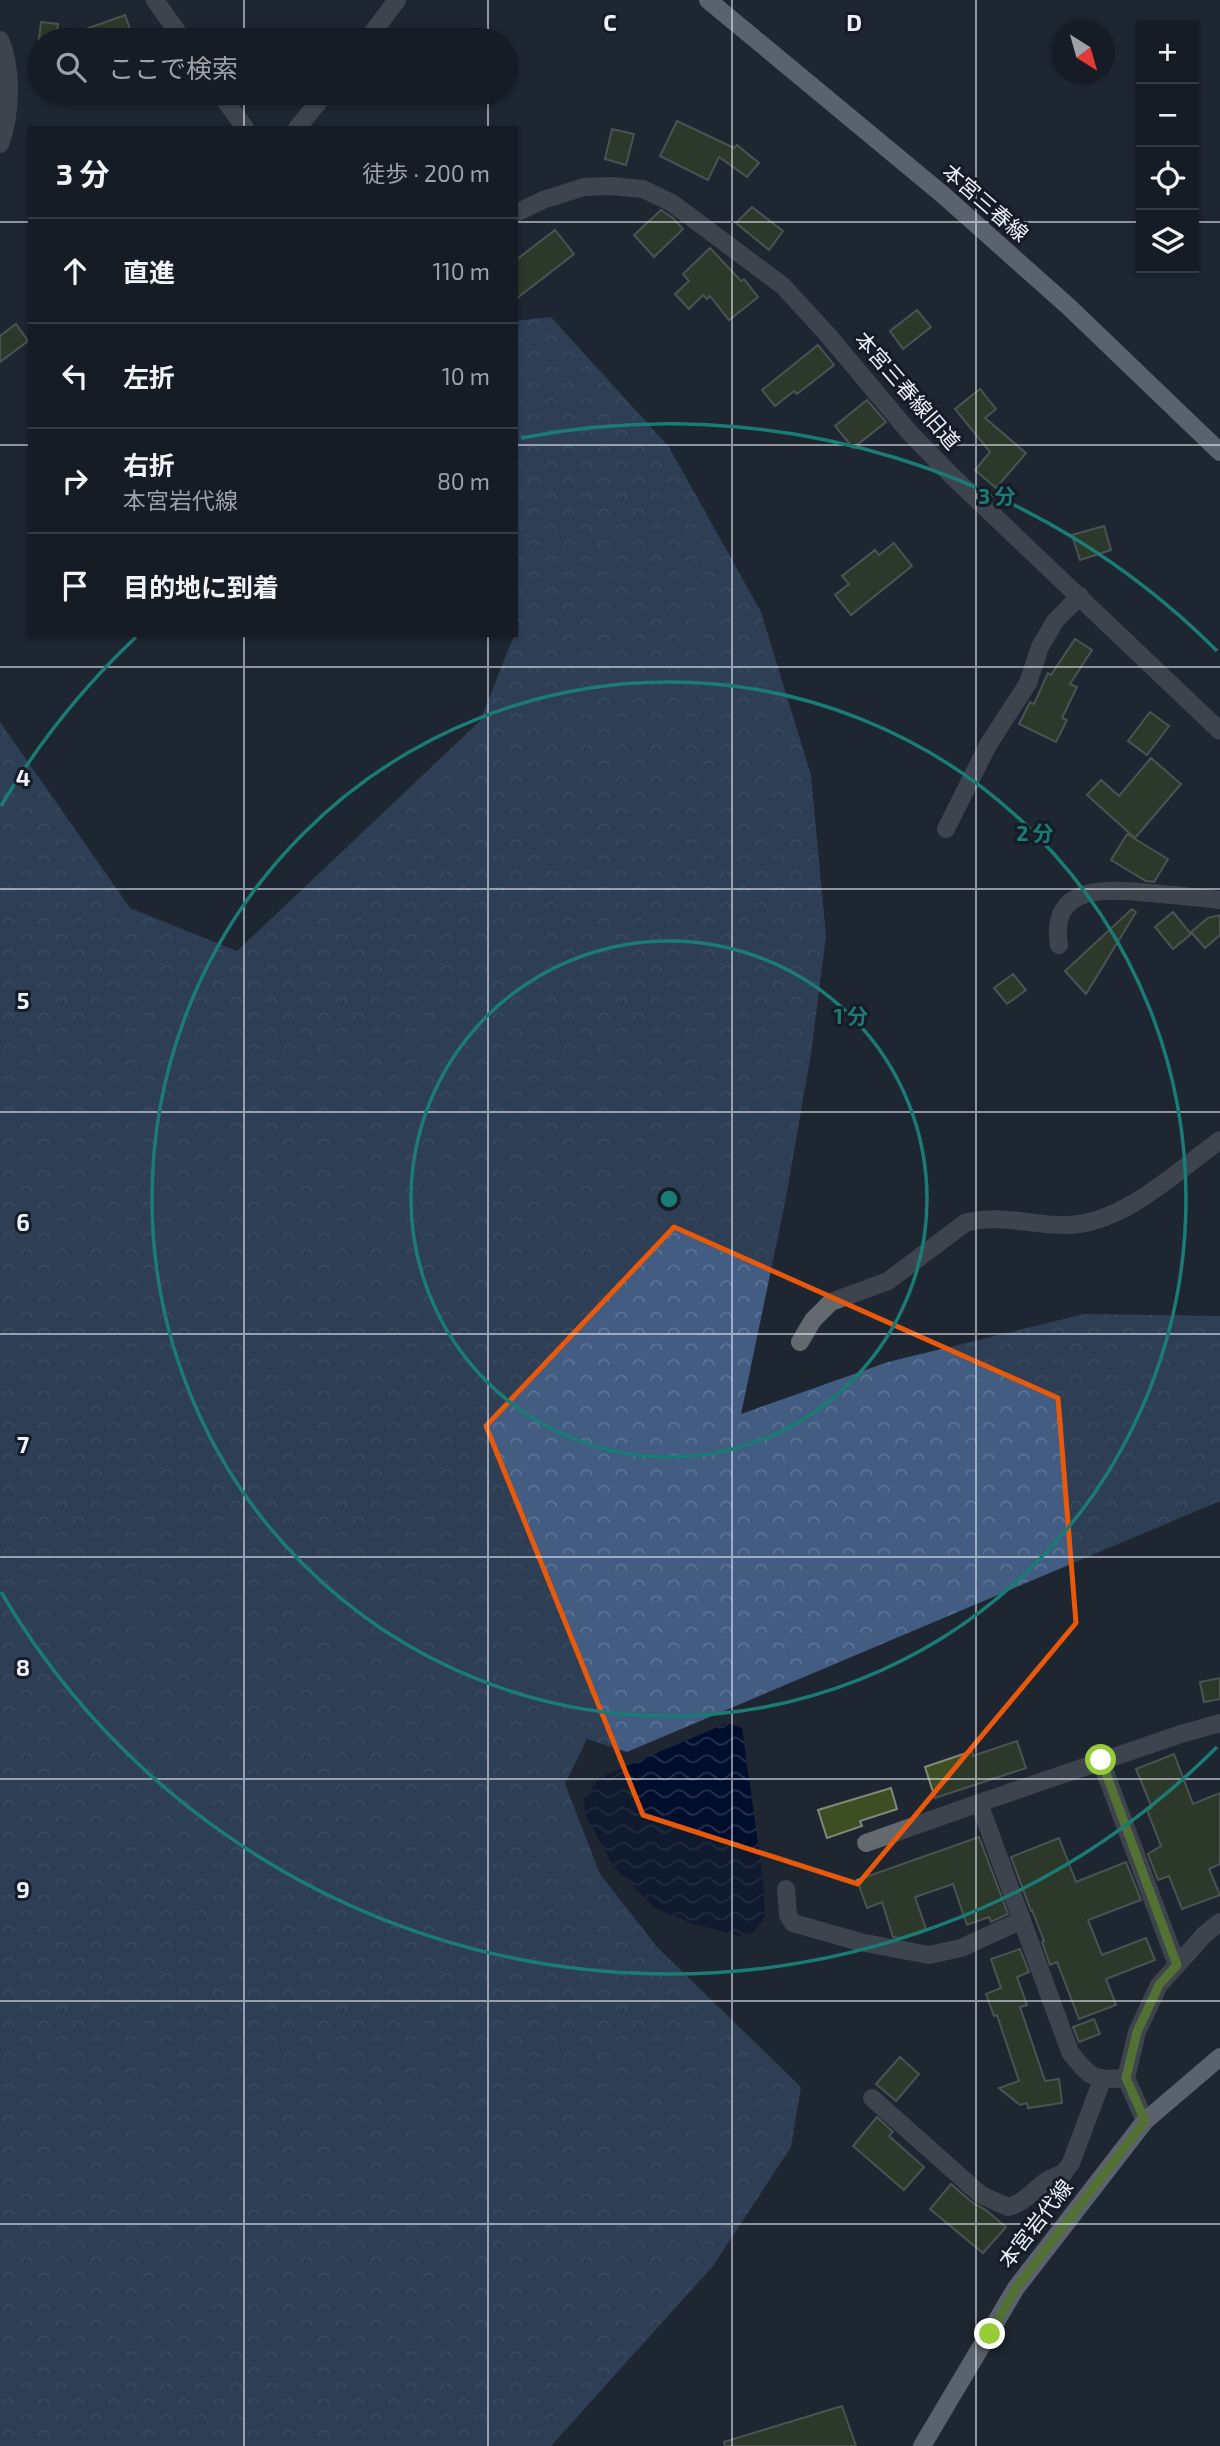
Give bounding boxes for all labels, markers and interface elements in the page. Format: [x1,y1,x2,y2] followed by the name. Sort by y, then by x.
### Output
[603,8,617,36] text: C
[846,8,862,36] text: D
[1052,21,1115,84] north arrow
[1136,21,1199,273] map controls
[1136,21,1199,84] button: +
[28,28,518,105] search box
[52,48,90,86] icon: search
[108,52,238,83] text: ここで検索
[1136,84,1199,147] button: −
[1136,147,1199,210] button: locate
[56,155,110,191] text: 3 分
[938,158,1034,246] street label: 本宮三春線
[362,159,490,187] text: 徒歩 · 200 m
[1136,210,1199,273] button: layers
[56,252,94,290] icon: ahead
[123,256,175,287] text: 直進
[433,257,490,285] text: 110 m
[850,326,966,454] street label: 本宮三春線旧道
[56,357,94,395] icon: left
[123,361,175,392] text: 左折
[442,362,490,390] text: 10 m
[123,449,175,480] text: 右折
[56,462,94,500] icon: right
[437,467,490,495] text: 80 m
[978,483,1016,508] text: 3 分
[123,486,238,514] text: 本宮岩代線
[56,567,94,605] icon: arrive
[123,571,279,602] text: 目的地に到着
[16,763,30,791] text: 4
[1016,820,1054,845] text: 2 分
[17,986,29,1014] text: 5
[834,1003,868,1028] text: 1 分
[657,1187,681,1211] centre of rings
[16,1208,30,1236] text: 6
[17,1430,29,1458] text: 7
[16,1653,30,1681] text: 8
[1085,1744,1116,1775] route start
[16,1875,30,1903] text: 9
[993,2174,1077,2272] street label: 本宮岩代線
[974,2318,1005,2349] route end

